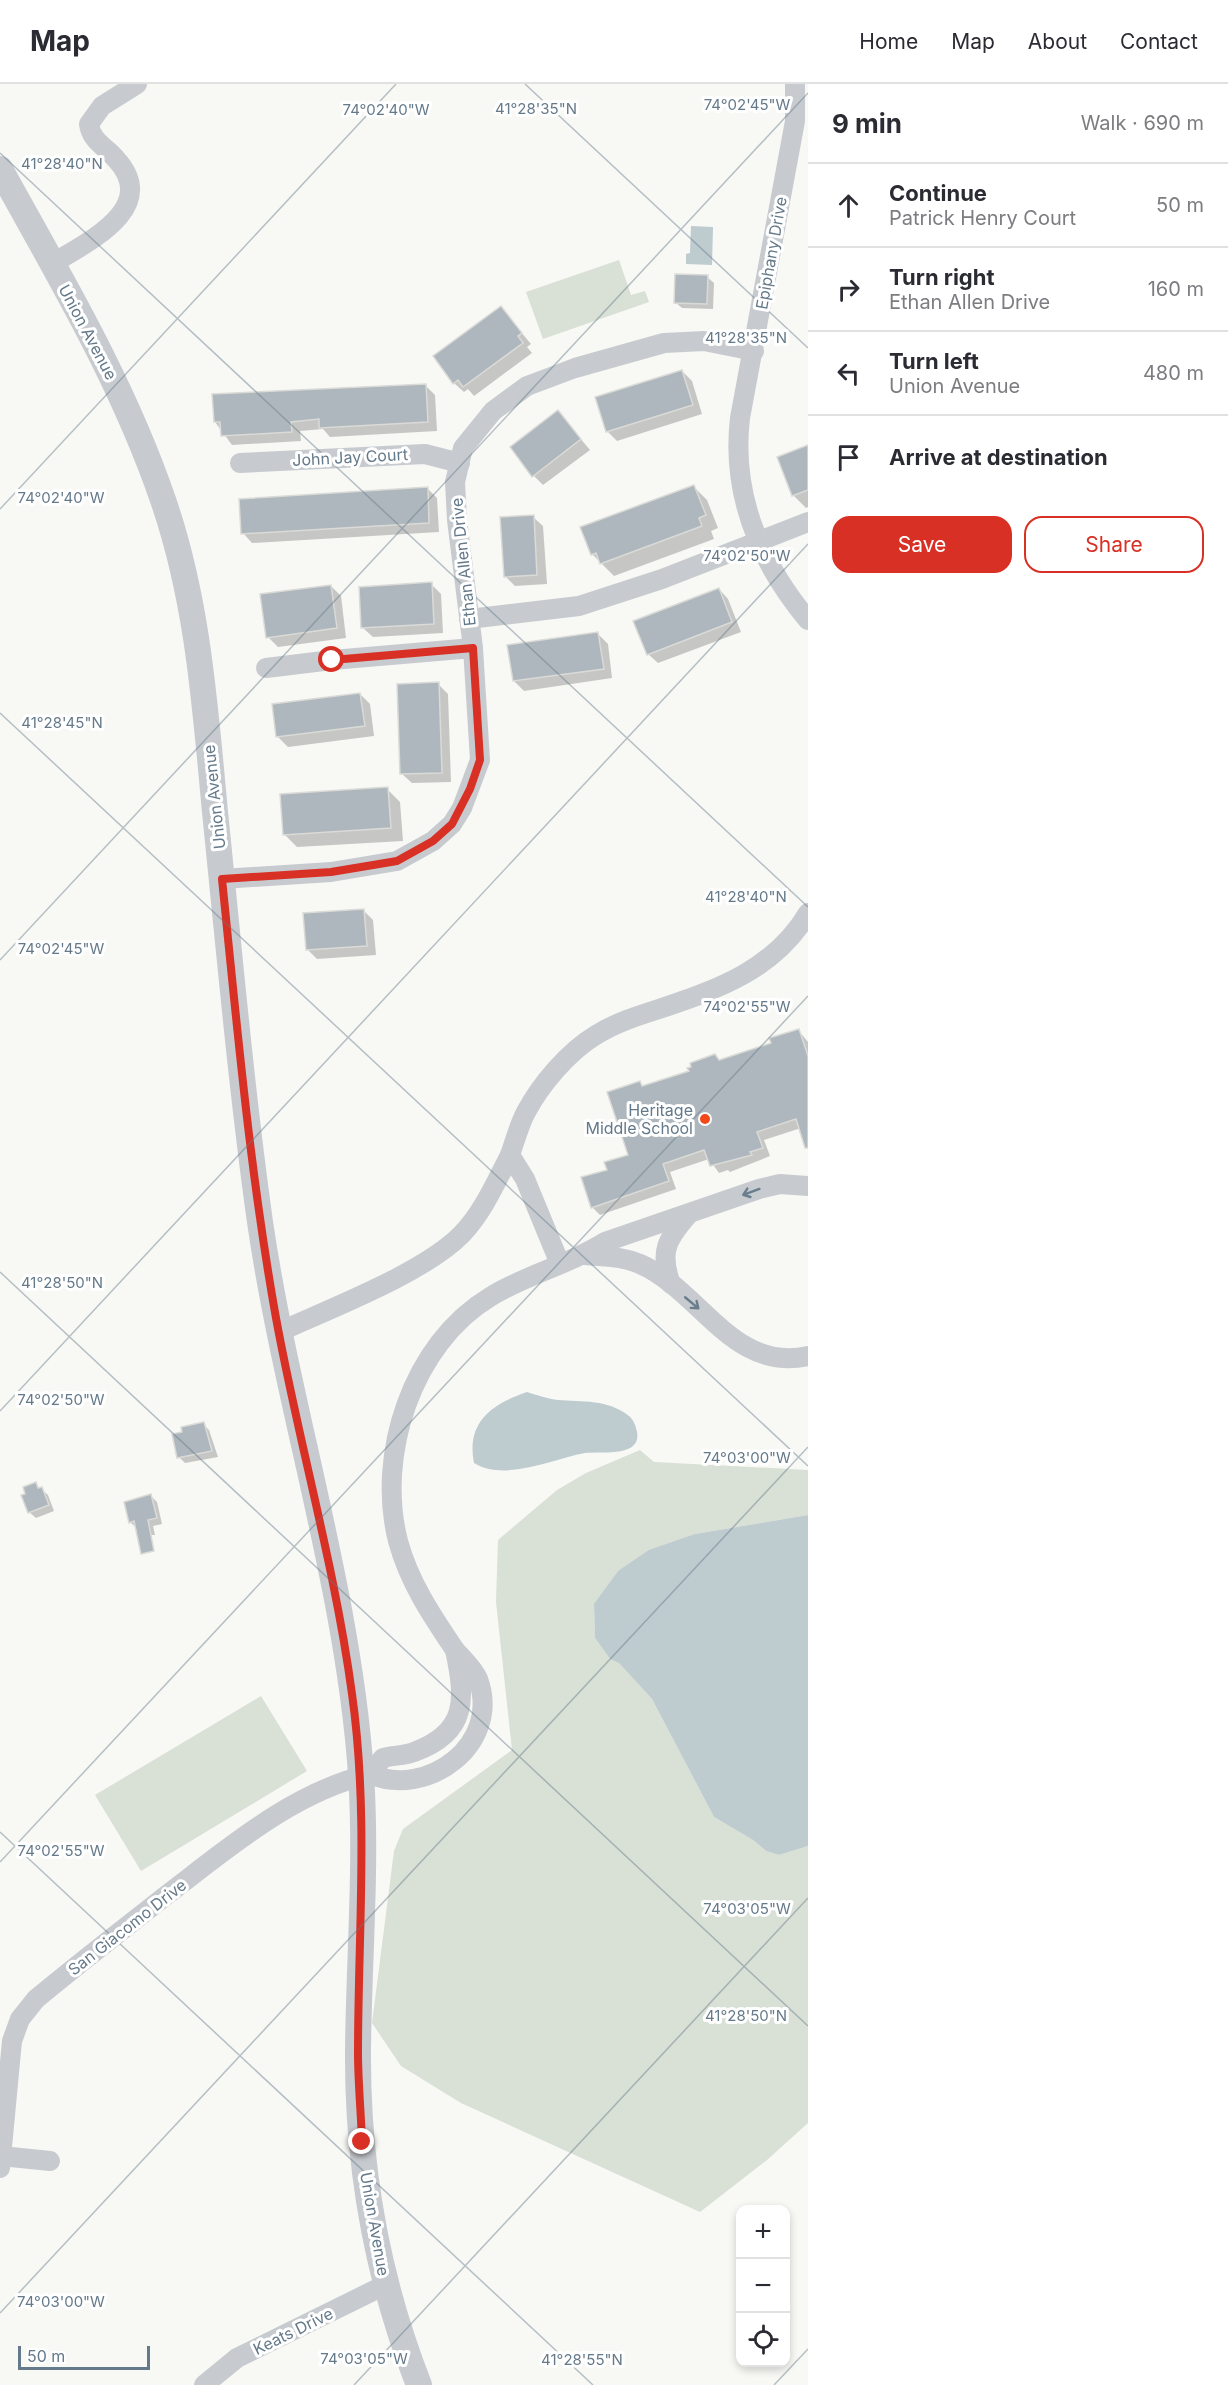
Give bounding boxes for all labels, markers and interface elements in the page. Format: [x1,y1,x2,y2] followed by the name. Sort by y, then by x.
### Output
[30,24,90,58] text: Map
[859,29,918,54] text: Home
[951,29,995,54] text: Map
[1028,29,1087,54] text: About
[1120,29,1198,54] text: Contact
[704,95,791,114] text: 74°02'45"W
[495,99,577,118] text: 41°28'35"N
[343,100,430,119] text: 74°02'40"W
[832,108,902,139] text: 9 min
[1081,111,1204,135] text: Walk · 690 m
[21,154,103,173] text: 41°28'40"N
[889,180,987,206] text: Continue
[832,189,865,222] icon: ahead
[1156,193,1204,217] text: 50 m
[751,195,791,311] street label: Epiphany Drive
[889,206,1076,230] text: Patrick Henry Court
[889,264,995,290] text: Turn right
[832,273,865,306] icon: right
[1148,277,1204,301] text: 160 m
[55,281,121,383] street label: Union Avenue
[889,290,1050,314] text: Ethan Allen Drive
[705,328,787,347] text: 41°28'35"N
[889,348,979,374] text: Turn left
[832,357,865,390] icon: left
[1143,361,1204,385] text: 480 m
[889,374,1020,398] text: Union Avenue
[832,441,865,474] icon: arrive
[292,444,408,470] street label: John Jay Court
[889,444,1108,470] text: Arrive at destination
[18,488,105,507] text: 74°02'40"W
[446,497,480,627] street label: Ethan Allen Drive
[832,516,1012,573] button: Save
[1024,516,1204,573] button: Share
[703,546,791,565] text: 74°02'50"W
[318,646,344,672] route start
[21,713,103,732] text: 41°28'45"N
[199,744,229,850] street label: Union Avenue
[705,887,787,906] text: 41°28'40"N
[18,939,105,958] text: 74°02'45"W
[704,997,791,1016] text: 74°02'55"W
[585,1100,693,1138] place label: Heritage Middle School
[698,1112,712,1126] marker: Heritage Middle School
[742,1187,761,1198] one-way arrow
[21,1273,103,1292] text: 41°28'50"N
[684,1296,699,1310] one-way arrow
[17,1390,105,1409] text: 74°02'50"W
[703,1448,791,1467] text: 74°03'00"W
[18,1841,105,1860] text: 74°02'55"W
[64,1875,190,1979] street label: San Giacomo Drive
[703,1899,791,1918] text: 74°03'05"W
[705,2006,787,2025] text: 41°28'50"N
[348,2128,374,2154] route end
[356,2171,394,2277] street label: Union Avenue
[736,2205,790,2367] map controls
[736,2205,790,2259] button: +
[736,2259,790,2313] button: −
[17,2292,105,2311] text: 74°03'00"W
[250,2303,336,2359] street label: Keats Drive
[736,2313,790,2367] button: locate
[18,2343,150,2370] scale bar
[27,2346,65,2366] text: 50 m
[320,2349,408,2368] text: 74°03'05"W
[541,2350,623,2369] text: 41°28'55"N

